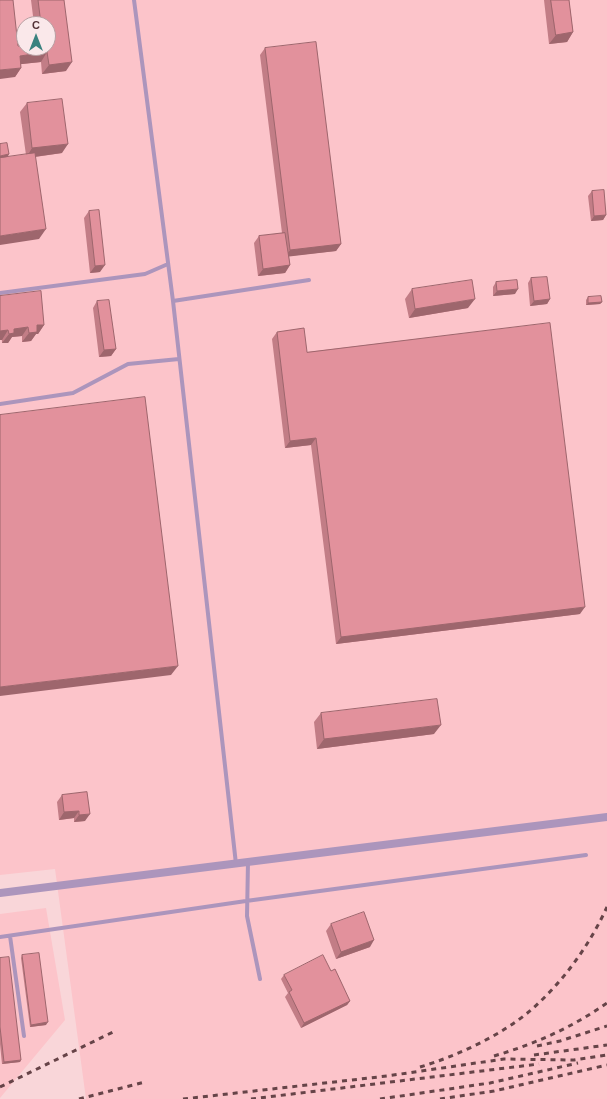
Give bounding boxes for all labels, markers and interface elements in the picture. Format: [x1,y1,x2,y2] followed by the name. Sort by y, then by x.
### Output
[16,16,56,56] north arrow
[32,18,40,32] text: С

